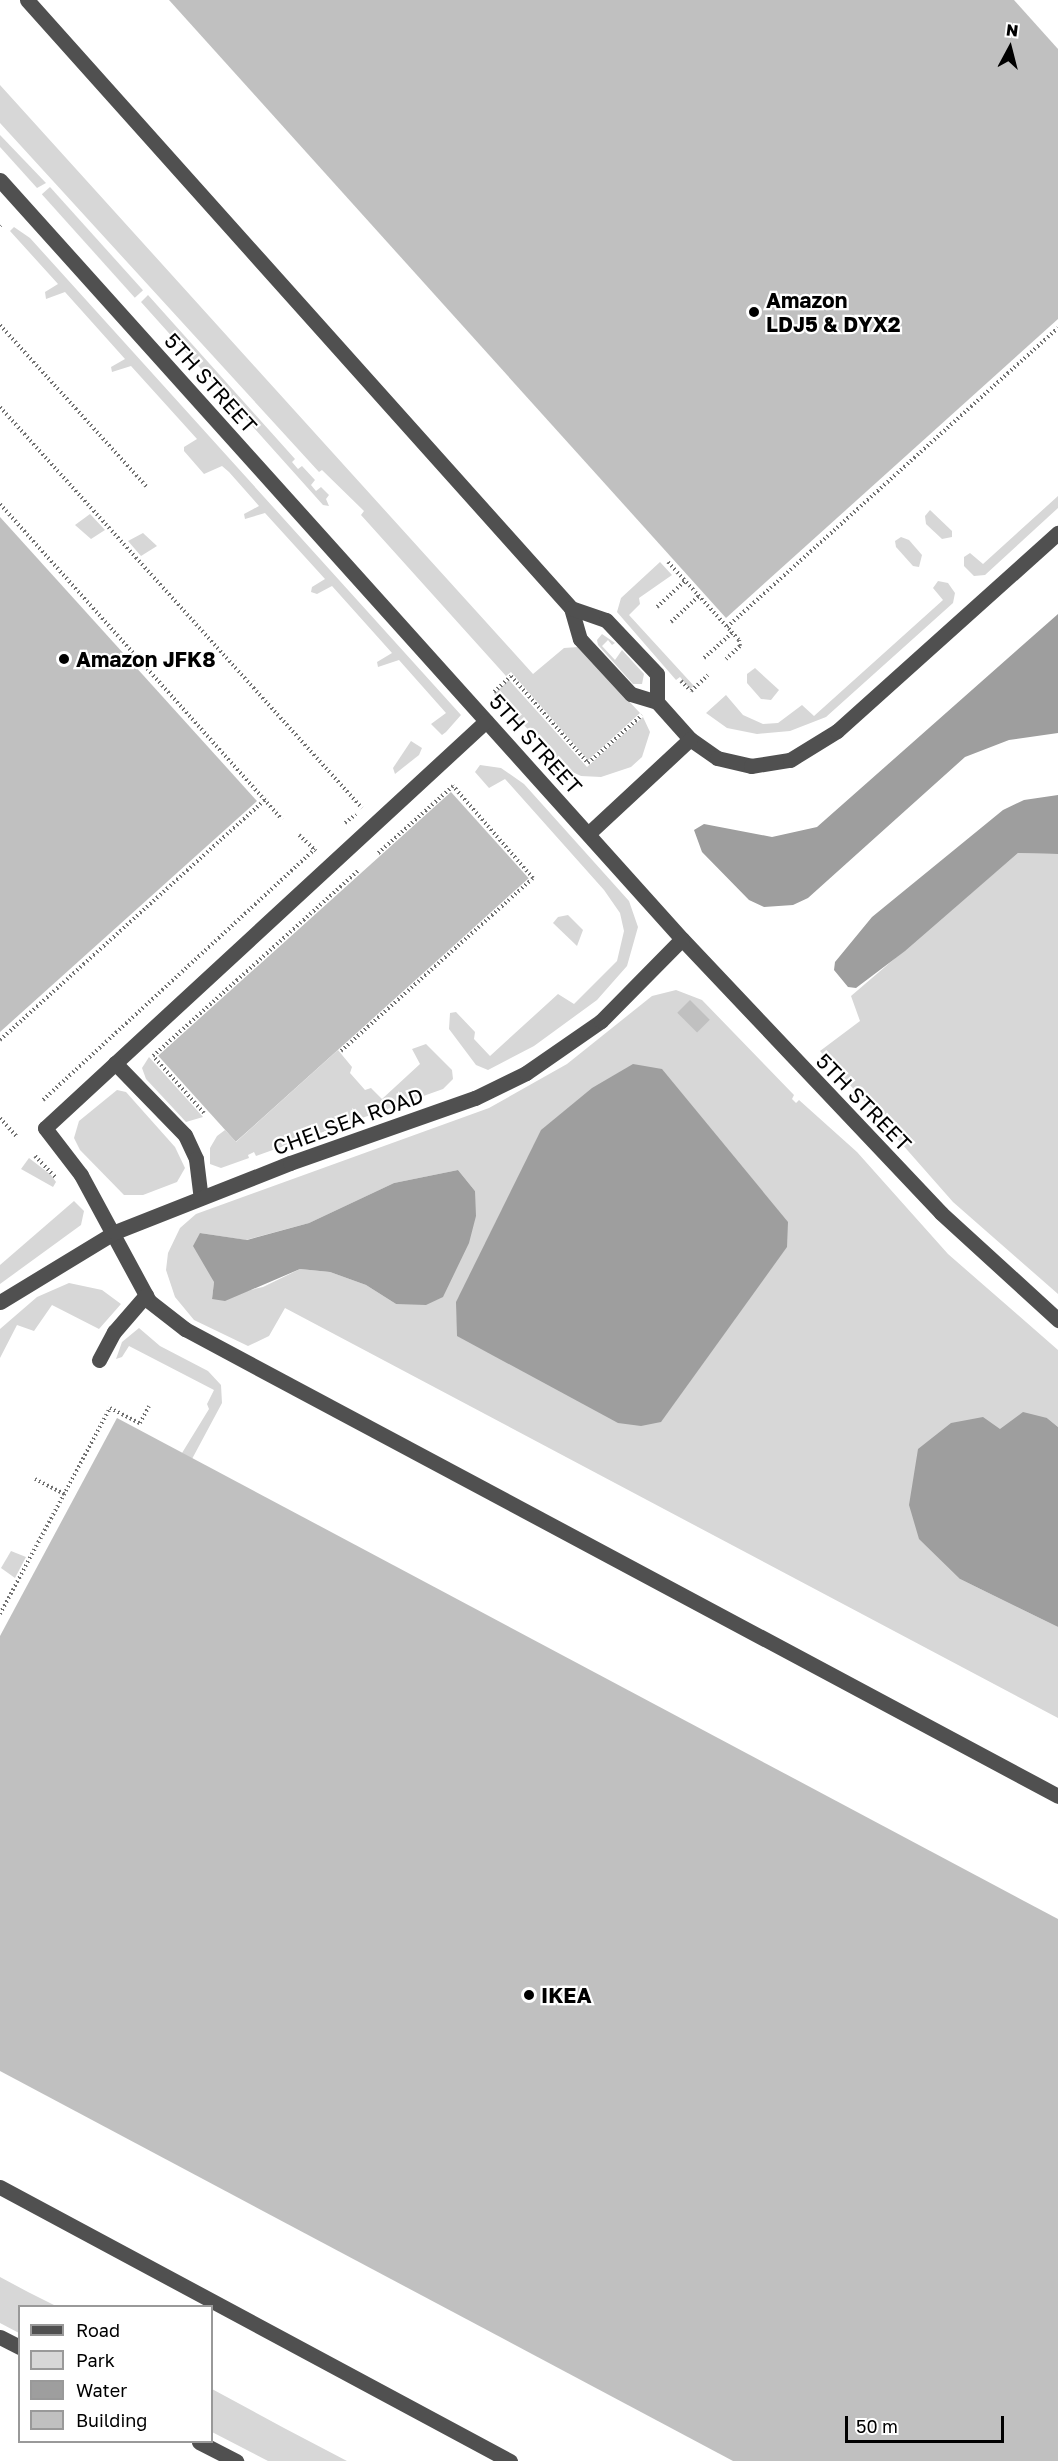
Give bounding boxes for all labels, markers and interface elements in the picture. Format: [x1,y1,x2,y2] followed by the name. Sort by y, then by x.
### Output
[980,18,1040,78] north arrow
[1005,19,1019,41] text: N
[766,287,901,337] place label: Amazon LDJ5 & DYX2
[747,305,761,319] marker: Amazon LDJ5 & DYX2
[160,328,262,438] street label: 5TH STREET
[76,646,216,672] place label: Amazon JFK8
[57,652,71,666] marker: Amazon JFK8
[485,689,587,799] street label: 5TH STREET
[811,1048,917,1156] street label: 5TH STREET
[269,1082,427,1160] street label: CHELSEA ROAD
[541,1982,592,2008] place label: IKEA
[522,1988,536,2002] marker: IKEA
[18,2305,213,2443] legend
[76,2319,120,2341] text: Road
[76,2349,115,2371] text: Park
[76,2379,127,2401] text: Water
[848,2404,1007,2442] scale bar
[76,2409,147,2431] text: Building
[856,2415,898,2437] text: 50 m

